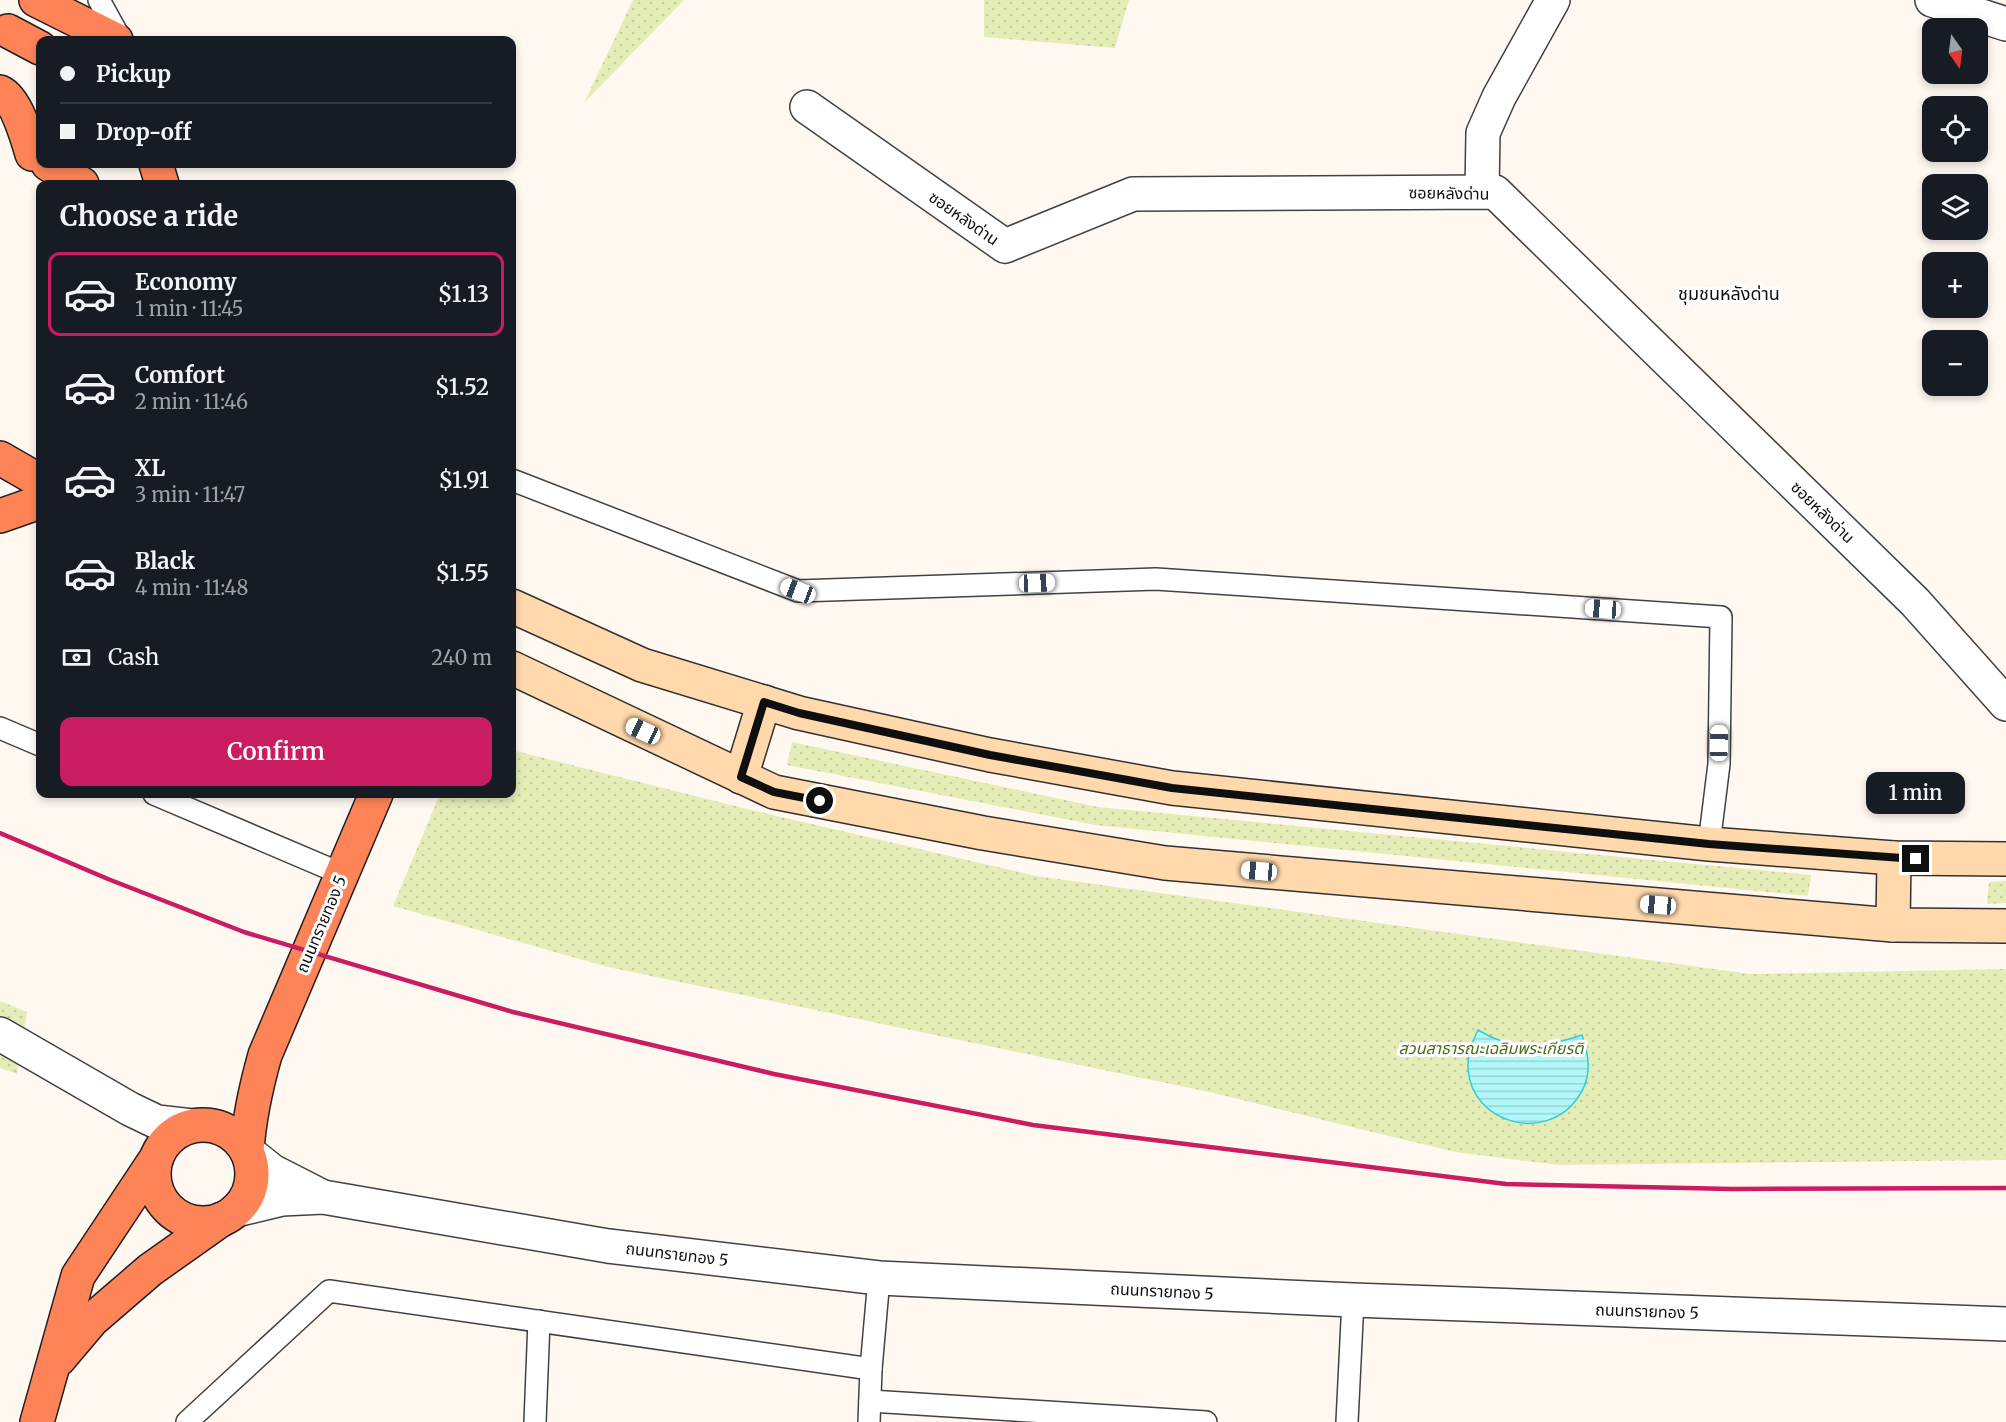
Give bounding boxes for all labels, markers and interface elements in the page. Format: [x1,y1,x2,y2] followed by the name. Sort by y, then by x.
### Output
[1922,18,1988,84] north arrow
[1922,18,1988,396] map controls
[96,60,171,88] text: Pickup
[1922,96,1988,162] button: locate
[96,118,191,146] text: Drop-off
[1922,174,1988,240] button: layers
[1408,182,1490,204] street label: ซอยหลังด่าน
[925,187,1003,249] street label: ซอยหลังด่าน
[60,199,238,233] text: Choose a ride
[1922,252,1988,318] button: +
[63,267,117,321] icon: car
[135,268,236,296] text: Economy
[438,280,489,308] text: $1.13
[1678,282,1780,305] district label: ชุมชนหลังด่าน
[135,296,243,321] text: 1 min · 11:45
[1922,330,1988,396] button: −
[63,360,117,414] icon: car
[135,361,225,389] text: Comfort
[435,373,489,401] text: $1.52
[135,389,248,414] text: 2 min · 11:46
[63,453,117,507] icon: car
[135,454,165,482] text: XL
[438,466,489,494] text: $1.91
[1787,477,1859,547] street label: ซอยหลังด่าน
[135,482,245,507] text: 3 min · 11:47
[63,546,117,600] icon: car
[135,547,195,575] text: Black
[435,559,489,587] text: $1.55
[1019,573,1055,593] car
[135,575,249,600] text: 4 min · 11:48
[778,576,818,606] car
[1584,599,1622,619] car
[60,641,93,674] icon: cash
[108,643,159,671] text: Cash
[431,645,492,670] text: 240 m
[623,715,663,747] car
[60,717,492,786] button: Confirm
[1710,725,1728,761] car
[1866,772,1966,814] callout: 1 min
[1889,780,1942,805] text: 1 min
[806,787,833,814] route start
[1902,845,1929,872] route end
[1240,860,1278,882] car
[292,872,350,976] street label: ถนนทรายทอง 5
[1639,894,1677,916] car
[1399,1038,1585,1058] park label: สวนสาธารณะเฉลิมพระเกียรติ
[624,1238,730,1270] street label: ถนนทรายทอง 5
[1110,1278,1214,1304] street label: ถนนทรายทอง 5
[1595,1299,1699,1323] street label: ถนนทรายทอง 5

